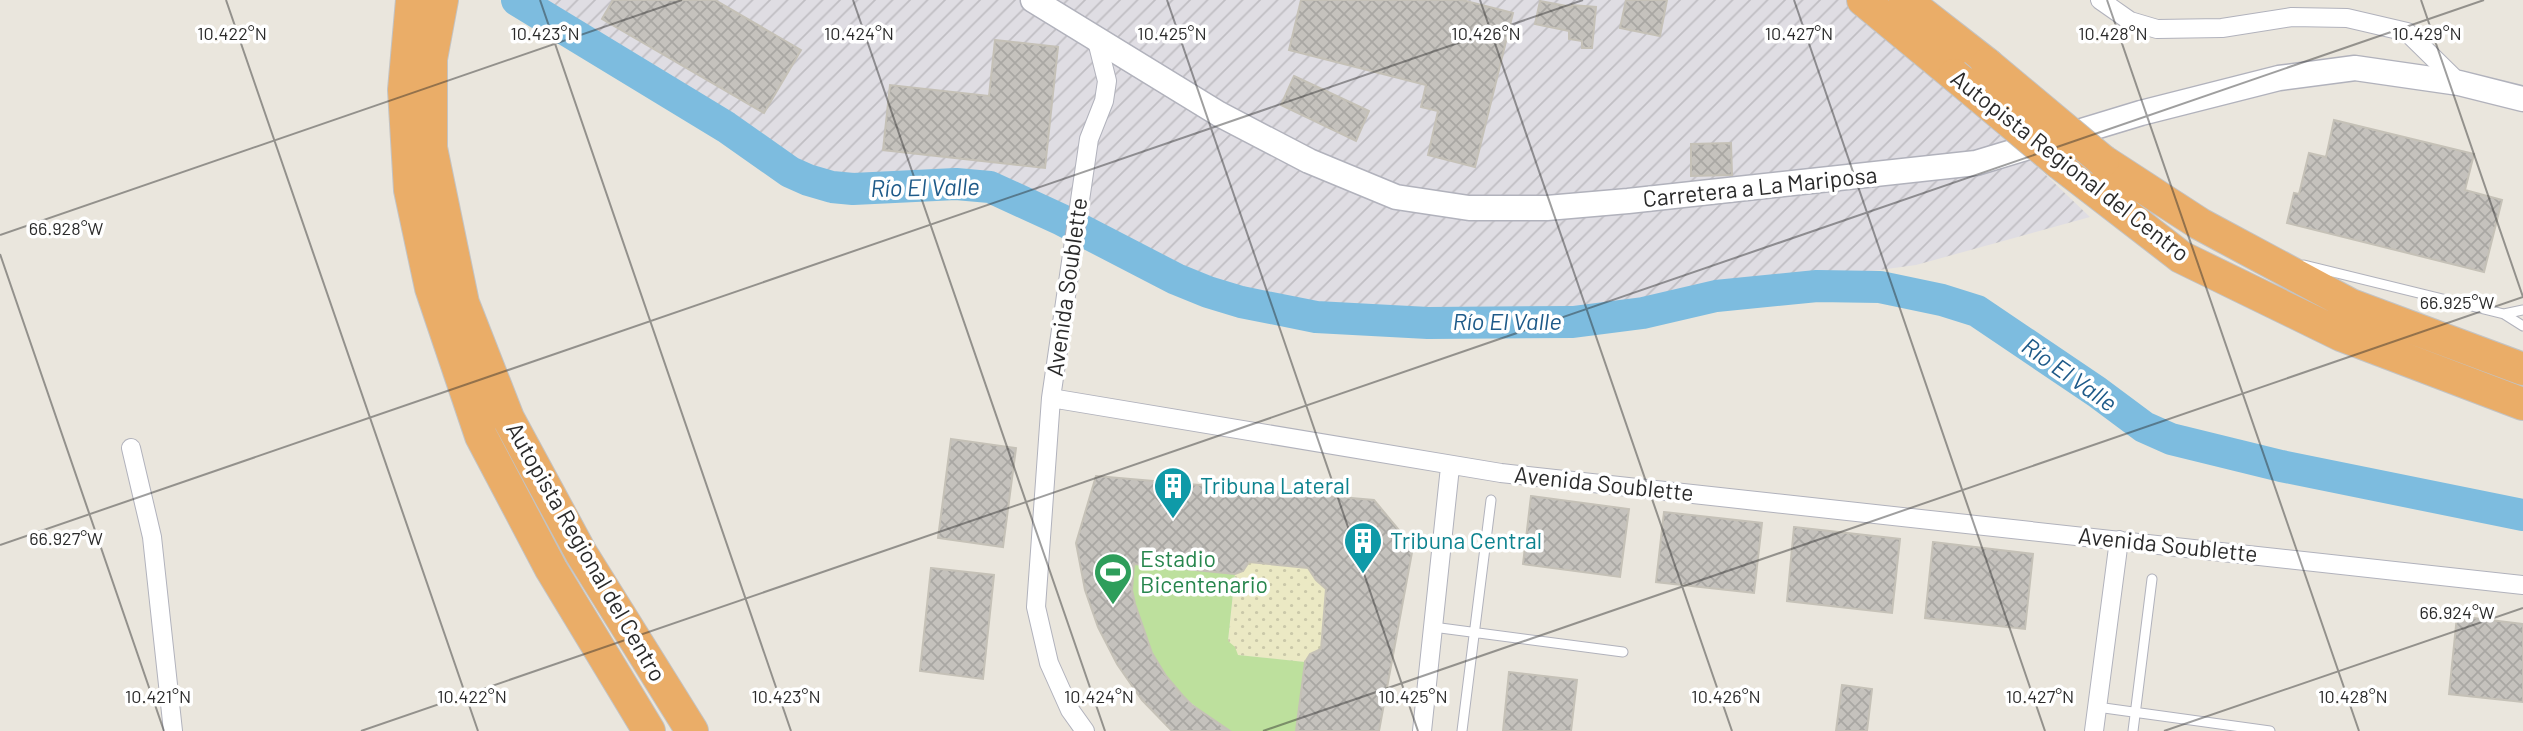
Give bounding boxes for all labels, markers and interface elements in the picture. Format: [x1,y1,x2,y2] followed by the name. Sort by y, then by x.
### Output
[197,22,267,44] text: 10.422°N
[510,22,580,44] text: 10.423°N
[824,22,894,44] text: 10.424°N
[1137,22,1207,44] text: 10.425°N
[1451,22,1521,44] text: 10.426°N
[1765,22,1833,44] text: 10.427°N
[2078,22,2148,44] text: 10.428°N
[2392,22,2462,44] text: 10.429°N
[1946,63,2195,267] street label: Autopista Regional del Centro
[1641,160,1878,212] street label: Carretera a La Mariposa
[870,171,980,202] water label: Río El Valle
[1040,196,1092,378] street label: Avenida Soublette
[29,217,103,239] text: 66.928°W
[2420,291,2494,313] text: 66.925°W
[1452,306,1562,335] water label: Río El Valle
[2017,331,2123,417] water label: Río El Valle
[501,417,673,686] street label: Autopista Regional del Centro
[1513,460,1695,506] street label: Avenida Soublette
[1152,465,1194,520] building icon: Tribuna Lateral
[1200,471,1350,499] place label: Tribuna Lateral
[1342,520,1384,575] building icon: Tribuna Central
[2077,521,2259,567] street label: Avenida Soublette
[1390,526,1542,554] place label: Tribuna Central
[29,527,103,549] text: 66.927°W
[1140,544,1268,598] place label: Estadio Bicentenario
[1092,551,1134,606] sports icon: Estadio Bicentenario
[2419,601,2495,623] text: 66.924°W
[125,685,191,707] text: 10.421°N
[437,685,507,707] text: 10.422°N
[751,685,821,707] text: 10.423°N
[1064,685,1134,707] text: 10.424°N
[1378,685,1448,707] text: 10.425°N
[1691,685,1761,707] text: 10.426°N
[2006,685,2074,707] text: 10.427°N
[2318,685,2388,707] text: 10.428°N

